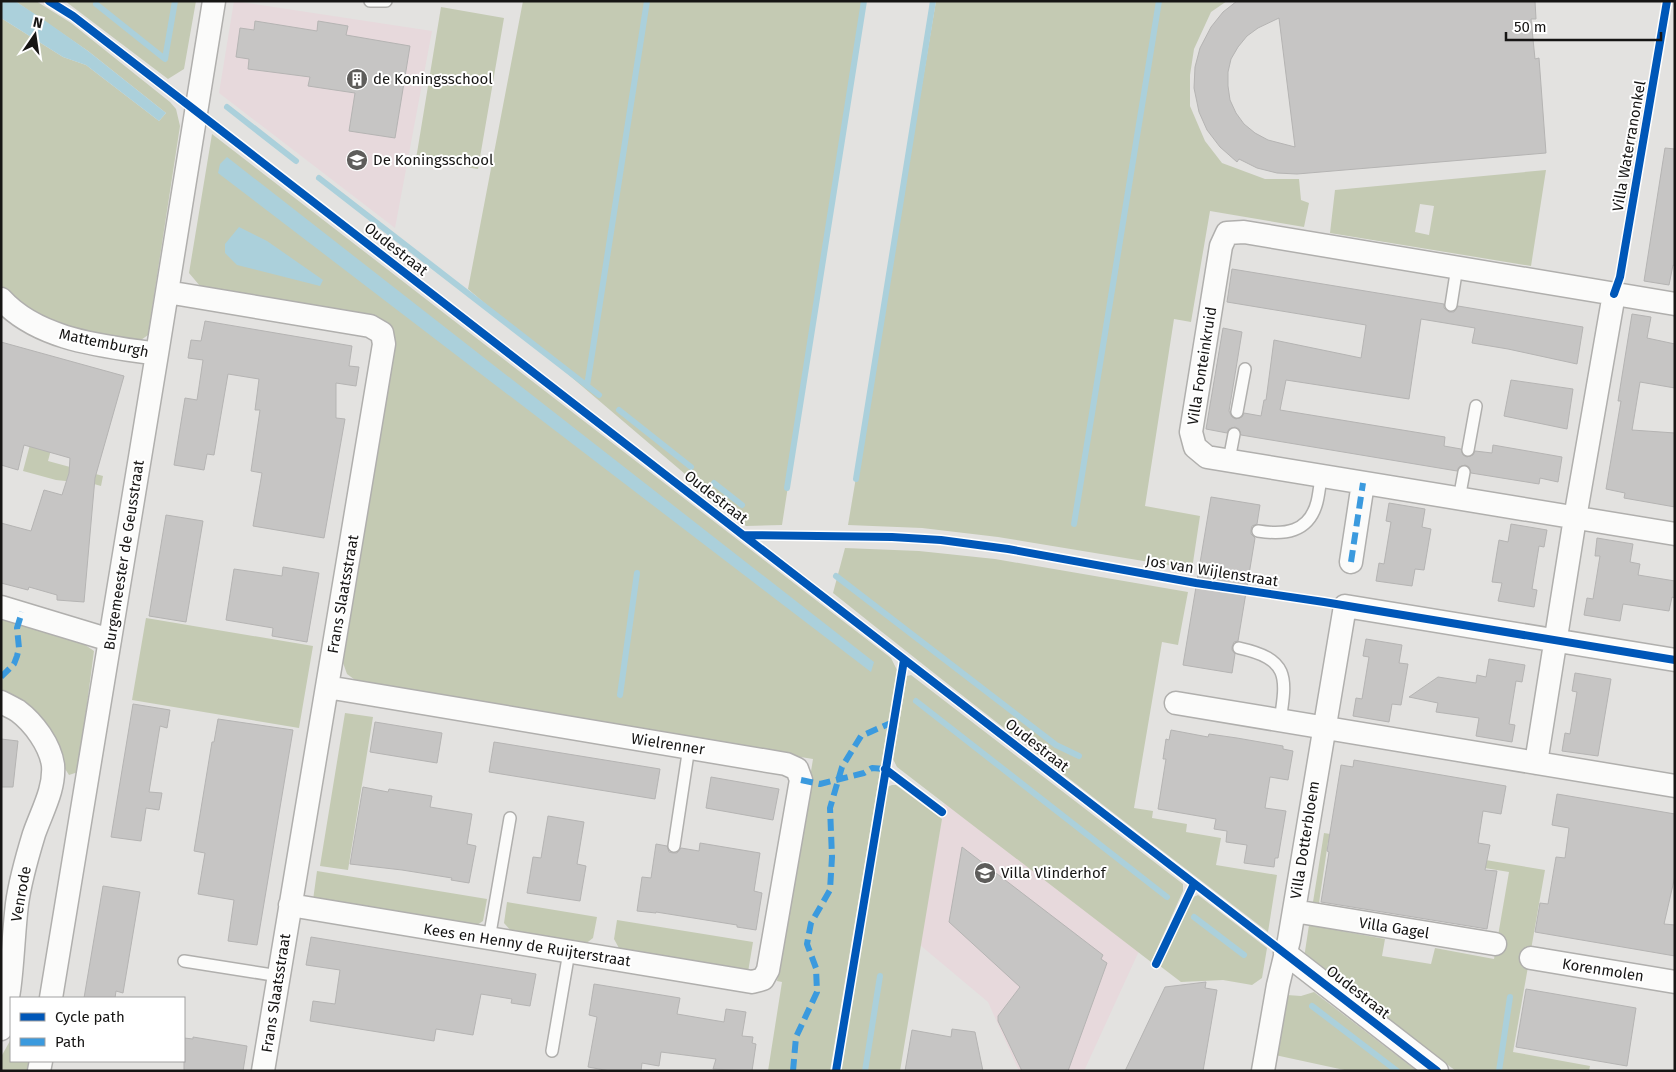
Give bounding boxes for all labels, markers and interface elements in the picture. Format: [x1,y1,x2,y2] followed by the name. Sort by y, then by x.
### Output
[10,10,60,60] north arrow
[1506,10,1661,42] scale bar
[31,13,44,32] text: N
[1514,18,1547,36] text: 50 m
[345,67,369,91] building icon: de Koningsschool
[373,70,493,88] place label: de Koningsschool
[1609,79,1649,213] street label: Villa Waterranonkel
[345,148,369,172] school or university icon: De Koningsschool
[373,151,494,169] place label: De Koningsschool
[361,219,432,280] street label: Oudestraat
[1184,306,1220,426] street label: Villa Fonteinkruid
[57,325,151,361] street label: Mattemburgh
[100,458,148,651] street label: Burgemeester de Geusstraat
[681,467,752,528] street label: Oudestraat
[324,533,362,655] street label: Frans Slaatsstraat
[1144,552,1280,590] street label: Jos van Wijlenstraat
[1002,715,1073,776] street label: Oudestraat
[630,729,706,759] street label: Wielrenner
[1287,780,1323,900] street label: Villa Dotterbloem
[973,861,997,885] school or university icon: Villa Vlinderhof
[1001,864,1107,882] place label: Villa Vlinderhof
[7,865,35,923] street label: Venrode
[1358,914,1431,943] street label: Villa Gagel
[422,920,633,970] street label: Kees en Henny de Ruijterstraat
[258,932,294,1054] street label: Frans Slaatsstraat
[1561,955,1645,985] street label: Korenmolen
[1323,962,1394,1023] street label: Oudestraat
[10,997,185,1062] legend
[55,1008,125,1026] text: Cycle path
[55,1033,85,1051] text: Path

